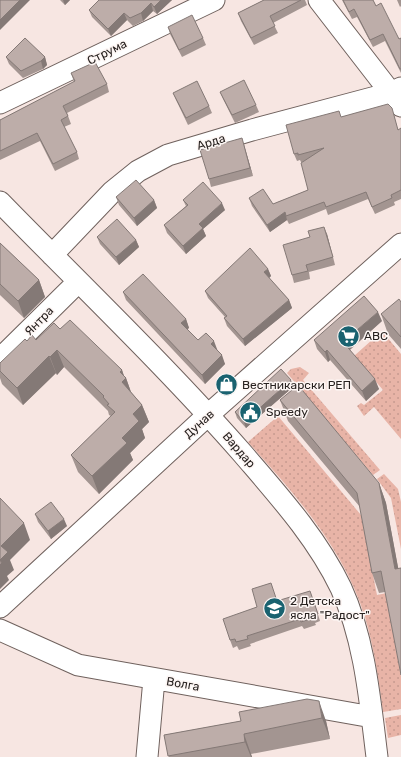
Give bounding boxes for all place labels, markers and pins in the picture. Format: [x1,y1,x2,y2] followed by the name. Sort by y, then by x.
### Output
[336,323,362,349] supermarket icon: ABC
[364,329,388,343] place label: ABC
[213,372,239,398] shop icon: Вестникарски РЕП
[242,378,351,392] place label: Вестникарски РЕП
[237,399,263,425] public building icon: Speedy
[266,405,308,419] place label: Speedy
[290,594,370,622] place label: 2 Детска ясла "Радост"
[261,595,287,621] school or university icon: 2 Детска ясла "Радост"

